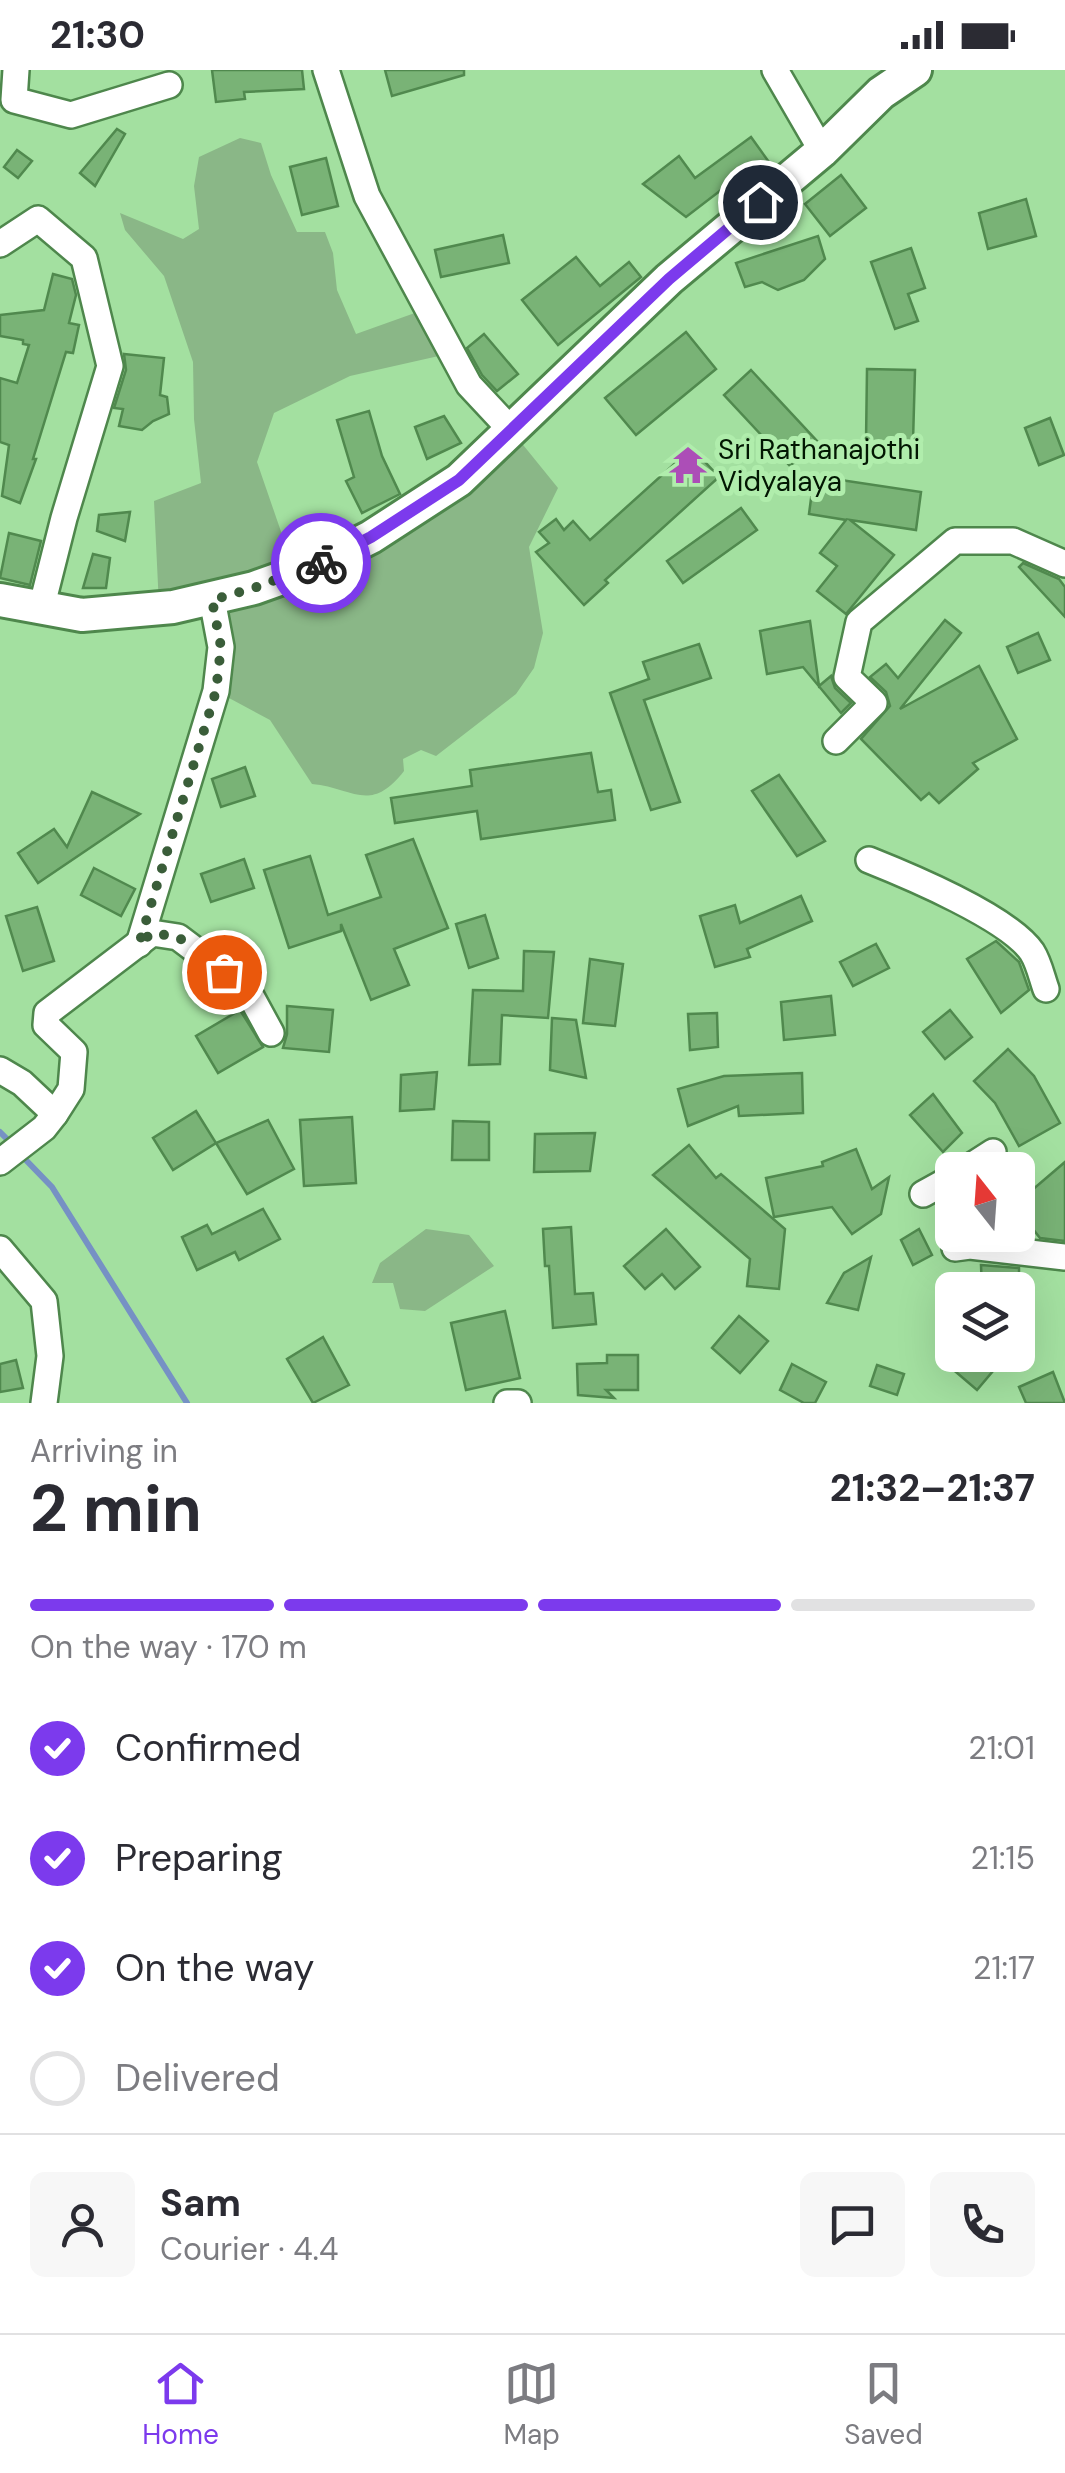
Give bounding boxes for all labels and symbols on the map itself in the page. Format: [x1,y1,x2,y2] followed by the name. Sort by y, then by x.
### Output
[718,160,803,245] pin
[718,431,920,500] place label: Sri Rathanajothi Vidyalaya
[667,444,709,486] temple icon: Sri Rathanajothi Vidyalaya
[271,513,371,613] courier
[182,930,267,1015] pin
[935,1152,1035,1252] north arrow

